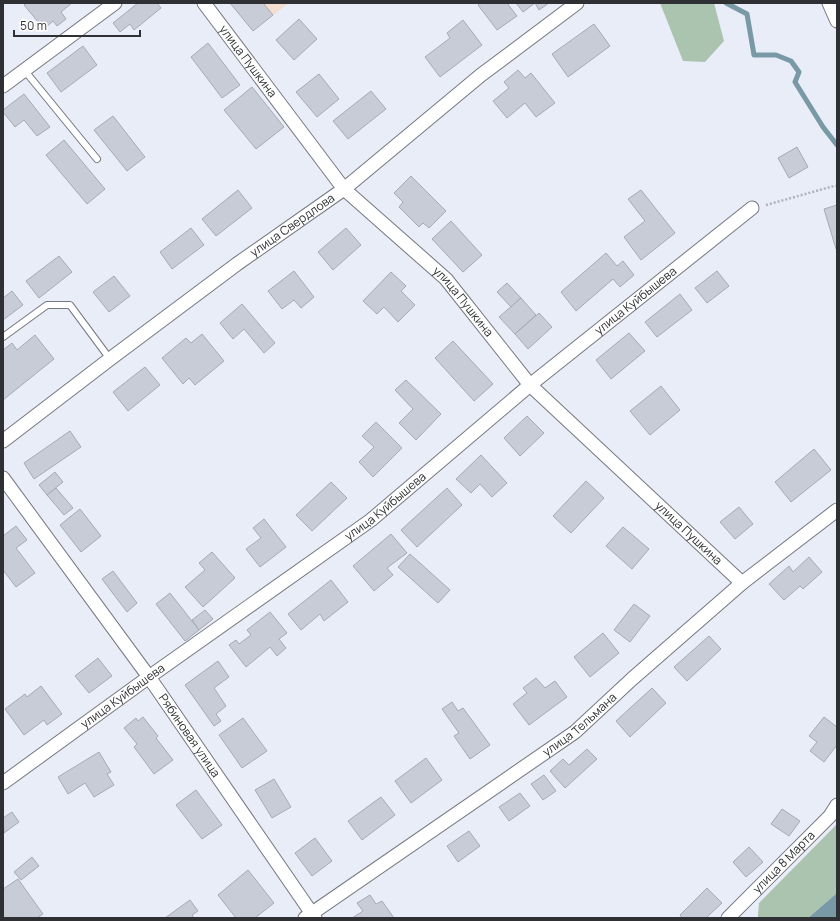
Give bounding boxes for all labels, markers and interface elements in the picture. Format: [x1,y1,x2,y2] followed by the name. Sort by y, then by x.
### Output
[14,12,140,38] scale bar
[20,17,47,34] text: 50 m
[215,21,281,101] street label: улица Пушкина
[246,189,338,260] street label: улица Свердлова
[429,262,497,340] street label: улица Пушкина
[591,262,680,338] street label: улица Куйбышева
[341,468,429,544] street label: улица Куйбышева
[651,497,726,568] street label: улица Пушкина
[77,659,168,732] street label: улица Куйбышева
[539,689,620,760] street label: улица Тельмана
[155,690,225,781] street label: Рябиновая улица
[748,827,819,897] street label: улица 8 Марта

